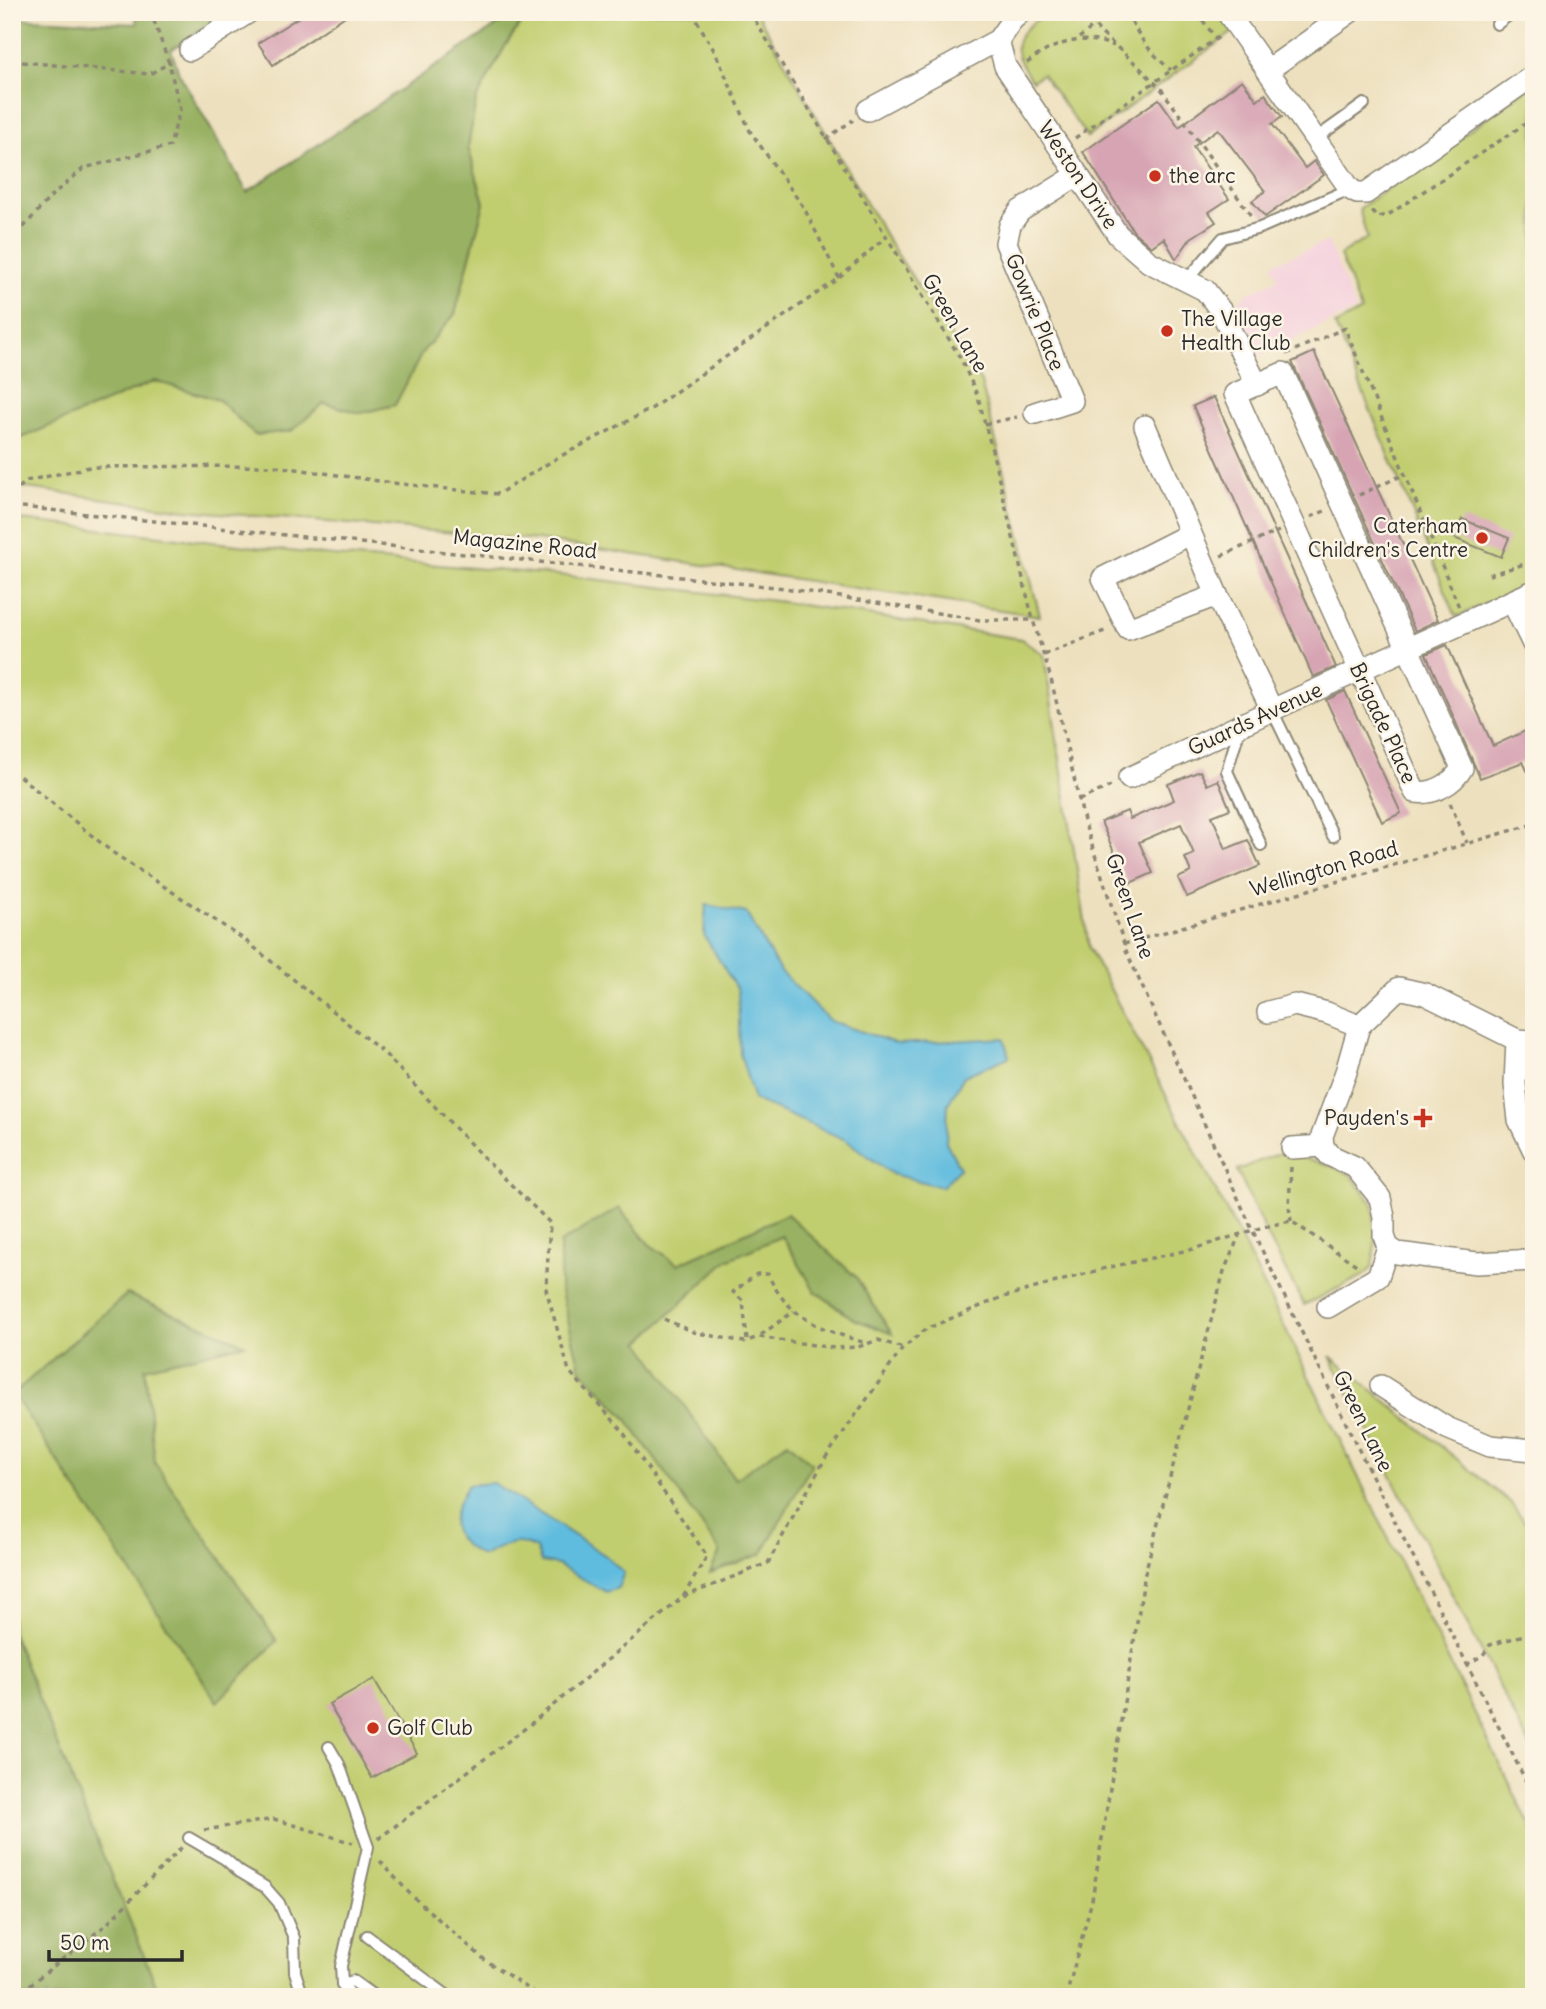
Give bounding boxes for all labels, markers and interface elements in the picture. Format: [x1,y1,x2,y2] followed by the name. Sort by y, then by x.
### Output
[1032,115,1125,234] street label: Weston Drive
[1169,162,1236,189] place label: the arc
[1147,168,1163,184] marker: the arc
[1000,249,1071,374] street label: Gowrie Place
[916,269,995,377] street label: Green Lane
[1181,305,1291,356] place label: The Village Health Club
[1159,323,1175,339] marker: The Village Health Club
[1308,512,1468,563] place label: Caterham Children's Centre
[452,523,599,565] street label: Magazine Road
[1474,530,1490,546] marker: Caterham Children's Centre
[1344,658,1423,787] street label: Brigade Place
[1183,676,1326,761] street label: Guards Avenue
[1247,834,1401,903] street label: Wellington Road
[1100,850,1161,962] street label: Green Lane
[1324,1104,1409,1131] place label: Payden's
[1415,1110,1431,1126] marker: Payden's
[1327,1366,1400,1476] street label: Green Lane
[387,1714,473,1741] place label: Golf Club
[365,1720,381,1736] marker: Golf Club
[49,1918,182,1962] scale bar
[60,1929,109,1956] text: 50 m

